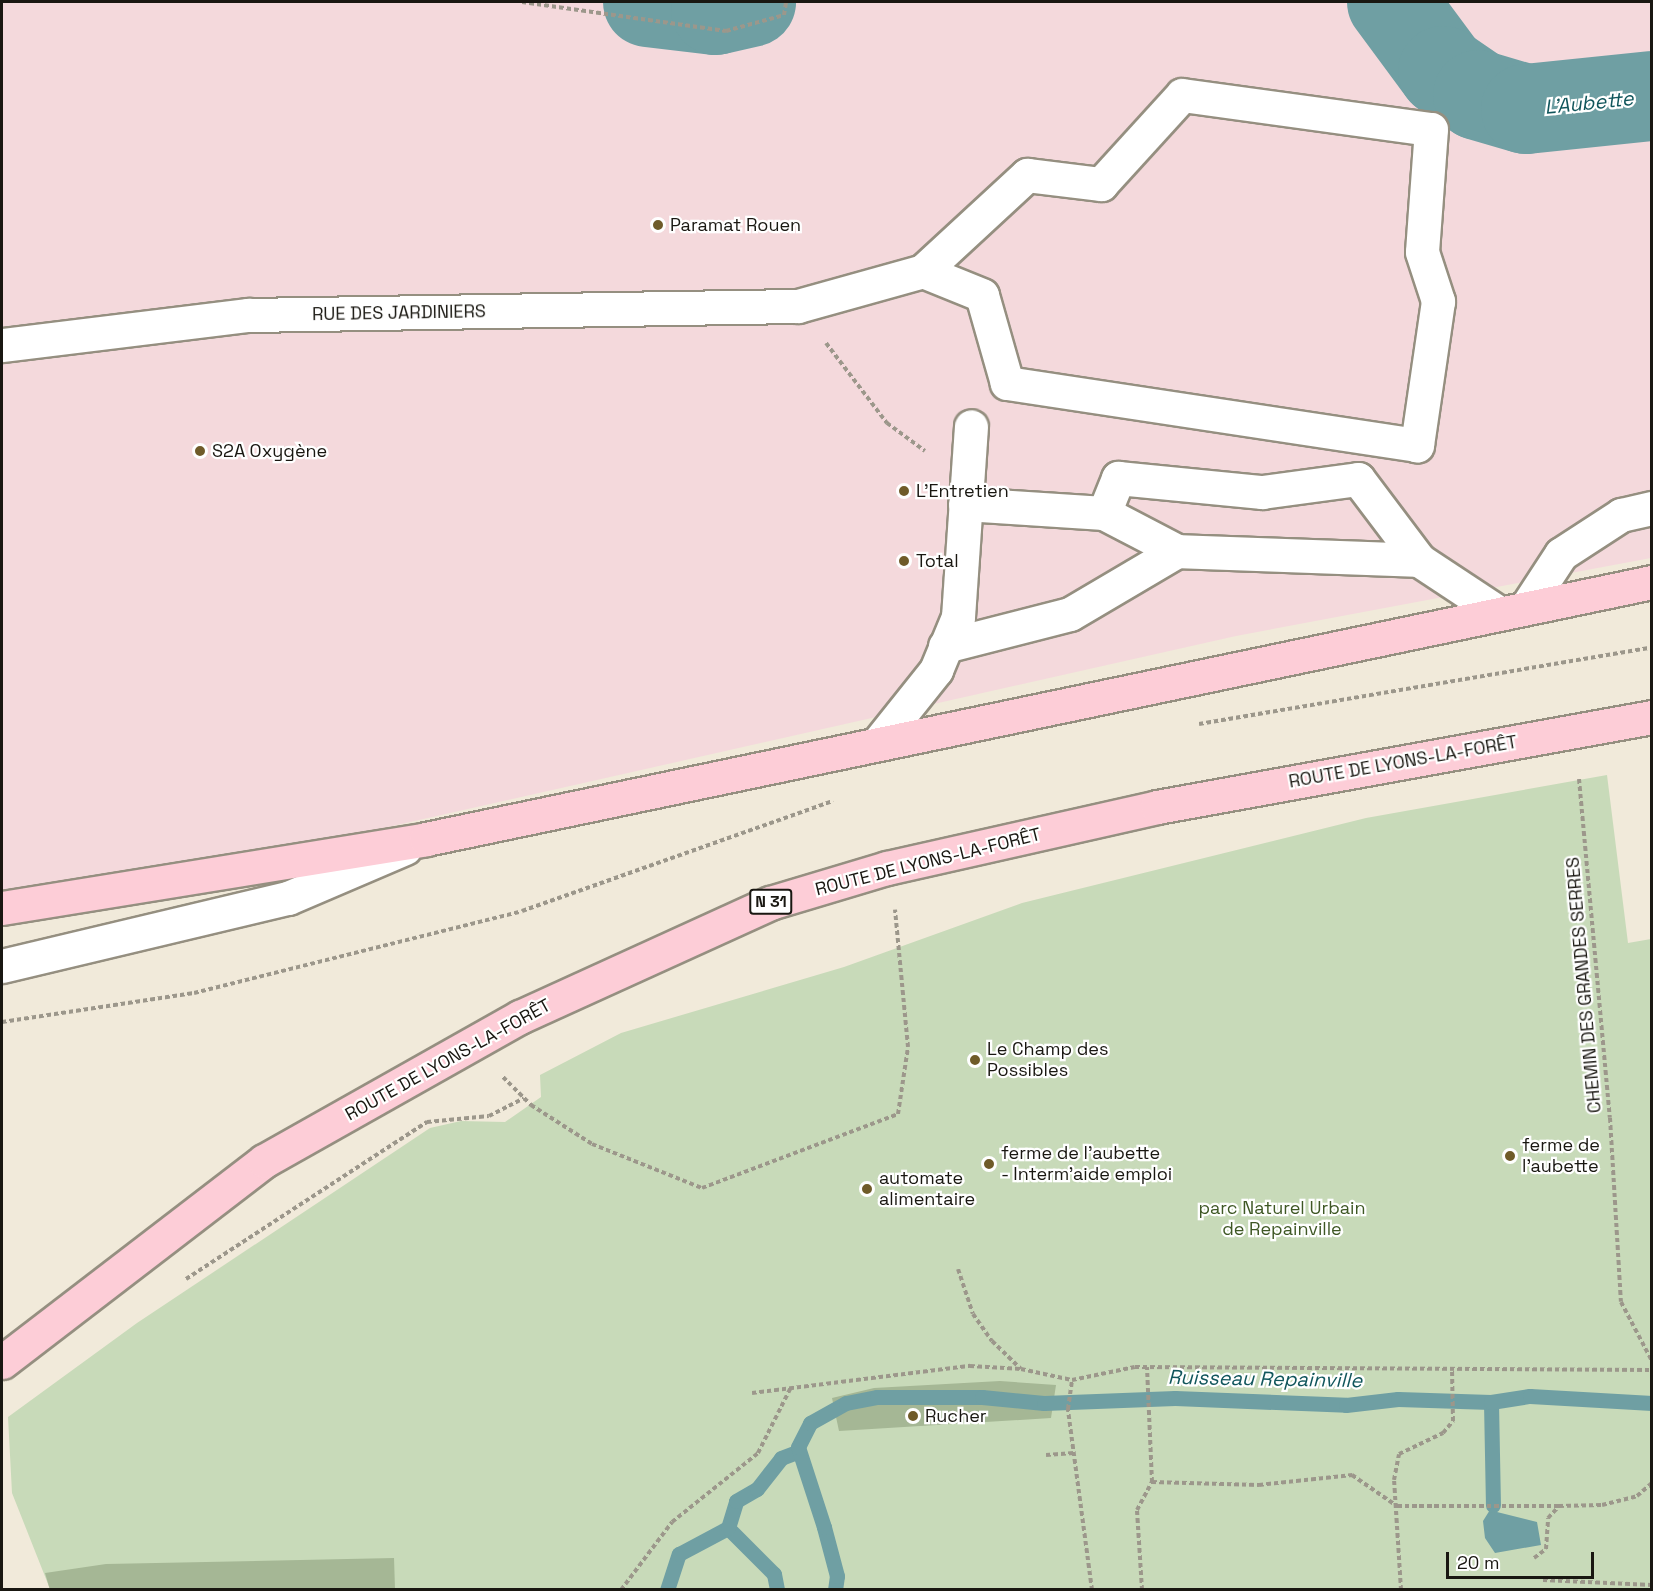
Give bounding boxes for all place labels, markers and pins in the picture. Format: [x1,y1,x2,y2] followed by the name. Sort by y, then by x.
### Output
[670,214,801,236] place label: Paramat Rouen
[651,218,665,232] marker: Paramat Rouen
[212,440,327,462] place label: S2A Oxygène
[193,444,207,458] marker: S2A Oxygène
[916,480,1009,502] place label: L'Entretien
[897,484,911,498] marker: L'Entretien
[916,550,959,572] place label: Total
[897,554,911,568] marker: Total
[987,1039,1108,1082] place label: Le Champ des Possibles
[968,1053,982,1067] marker: Le Champ des Possibles
[1522,1135,1600,1178] place label: ferme de l'aubette
[1001,1143,1173,1186] place label: ferme de l'aubette - Interm'aide emploi
[1503,1149,1517,1163] marker: ferme de l'aubette
[982,1157,996,1171] marker: ferme de l'aubette - Interm'aide emploi
[879,1168,975,1210] place label: automate alimentaire
[860,1182,874,1196] marker: automate alimentaire
[925,1405,987,1427] place label: Rucher
[906,1409,920,1423] marker: Rucher

